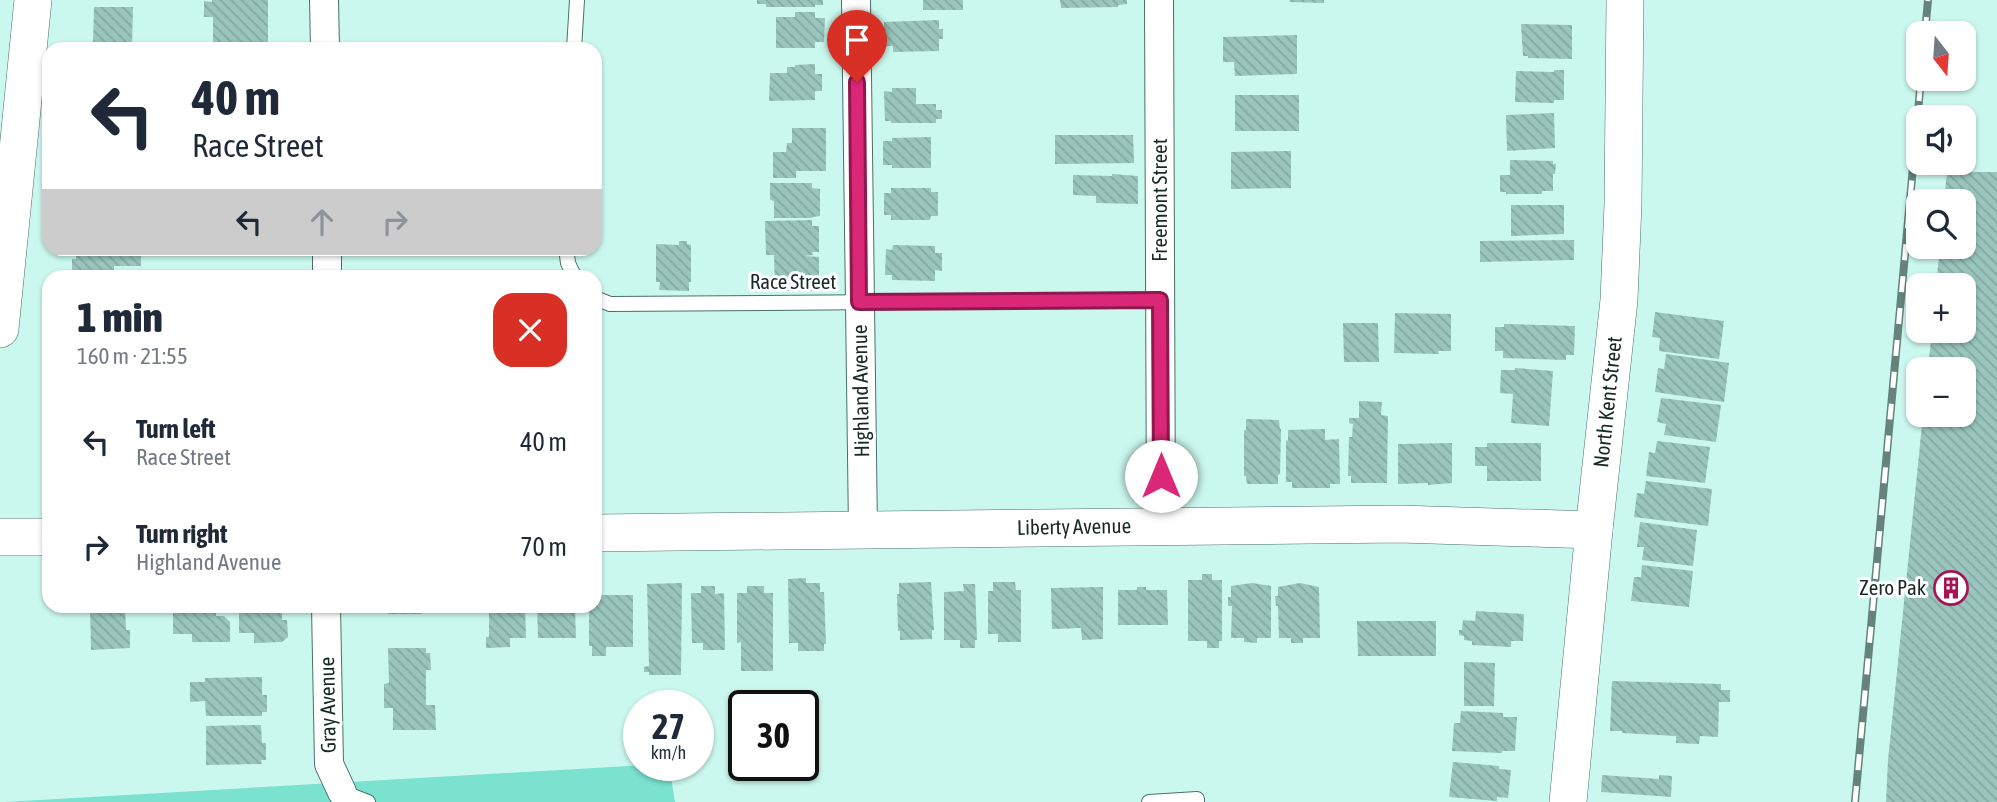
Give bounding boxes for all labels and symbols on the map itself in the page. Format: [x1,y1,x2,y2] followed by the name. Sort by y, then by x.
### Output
[827,10,887,82] pin
[1906,21,1976,91] north arrow
[1147,138,1171,262] street label: Freemont Street
[750,269,836,293] street label: Race Street
[847,324,873,458] street label: Highland Avenue
[1588,335,1626,469] street label: North Kent Street
[1124,439,1198,513] position arrow
[1017,513,1131,539] street label: Liberty Avenue
[1932,569,1970,607] building icon: Zero Pak
[1859,575,1926,599] place label: Zero Pak
[314,657,340,753] street label: Gray Avenue
[728,690,819,781] speed limit sign: 30

